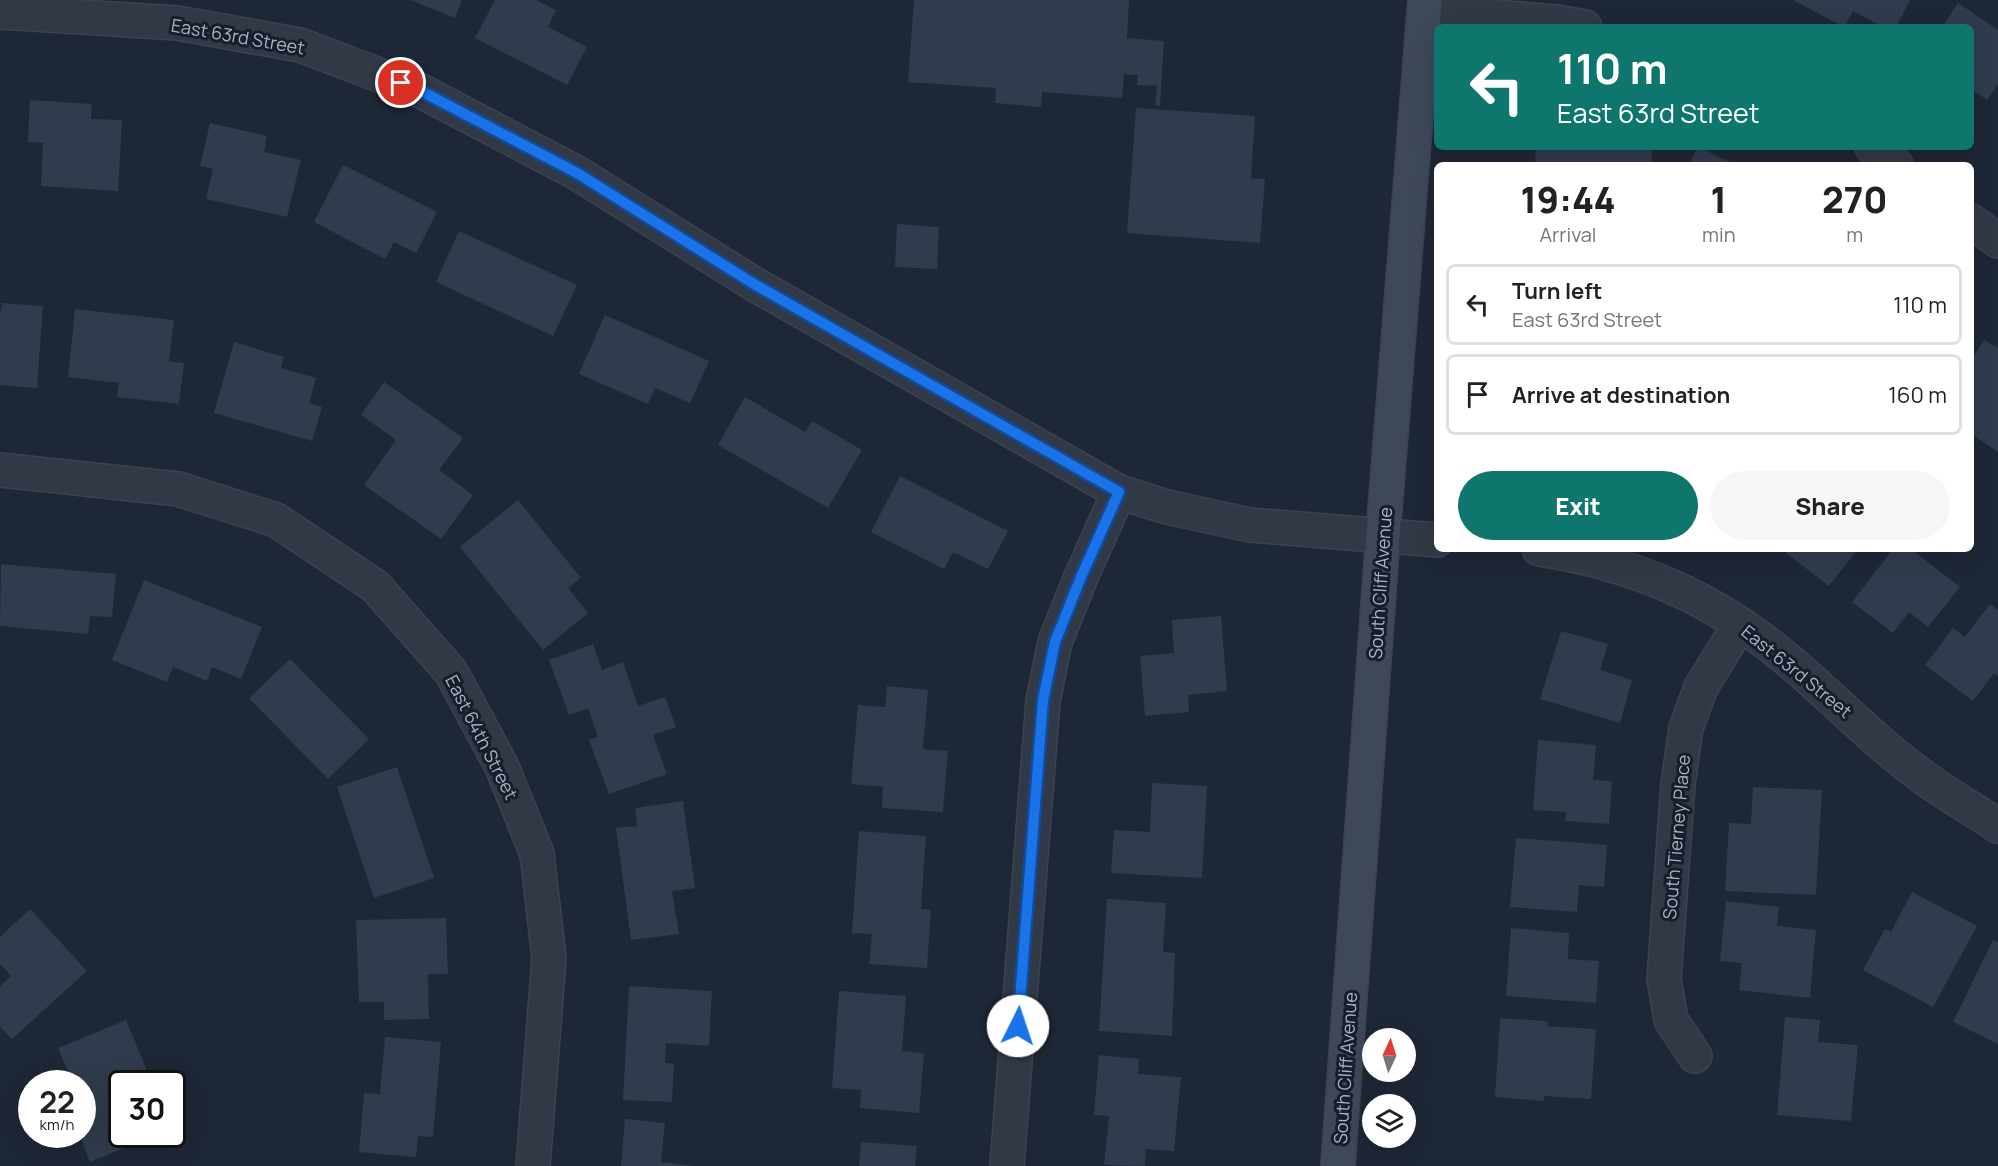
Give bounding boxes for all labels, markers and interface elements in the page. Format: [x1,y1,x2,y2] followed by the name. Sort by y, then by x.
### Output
[169,12,307,60] street label: East 63rd Street
[1557,39,1668,97] text: 110 m
[1458,48,1536,126] icon: left
[375,57,426,108] pin
[384,66,417,99] icon: arrive
[1557,94,1760,131] text: East 63rd Street
[1520,175,1616,224] text: 19:44
[1711,175,1727,224] text: 1
[1822,175,1888,224] text: 270
[1539,221,1597,248] text: Arrival
[1702,221,1736,248] text: min
[1846,221,1863,248] text: m
[1512,276,1602,306] text: Turn left
[1461,288,1494,321] icon: left
[1893,290,1947,320] text: 110 m
[1512,306,1662,333] text: East 63rd Street
[1461,378,1494,411] icon: arrive
[1512,380,1730,410] text: Arrive at destination
[1888,380,1947,410] text: 160 m
[1458,471,1698,540] button: Exit
[1710,471,1950,540] button: Share
[1363,506,1397,660] street label: South Cliff Avenue
[1737,619,1857,723] street label: East 63rd Street
[440,671,524,803] street label: East 64th Street
[1657,754,1695,920] street label: South Tierney Place
[1328,991,1362,1145] street label: South Cliff Avenue
[986,994,1050,1058] position arrow
[1362,1028,1416,1082] north arrow
[1362,1028,1416,1148] map controls
[108,1070,186,1148] speed limit sign: 30
[39,1081,75,1122] text: 22
[1362,1094,1416,1148] button: layers
[40,1114,74,1135] text: km/h

